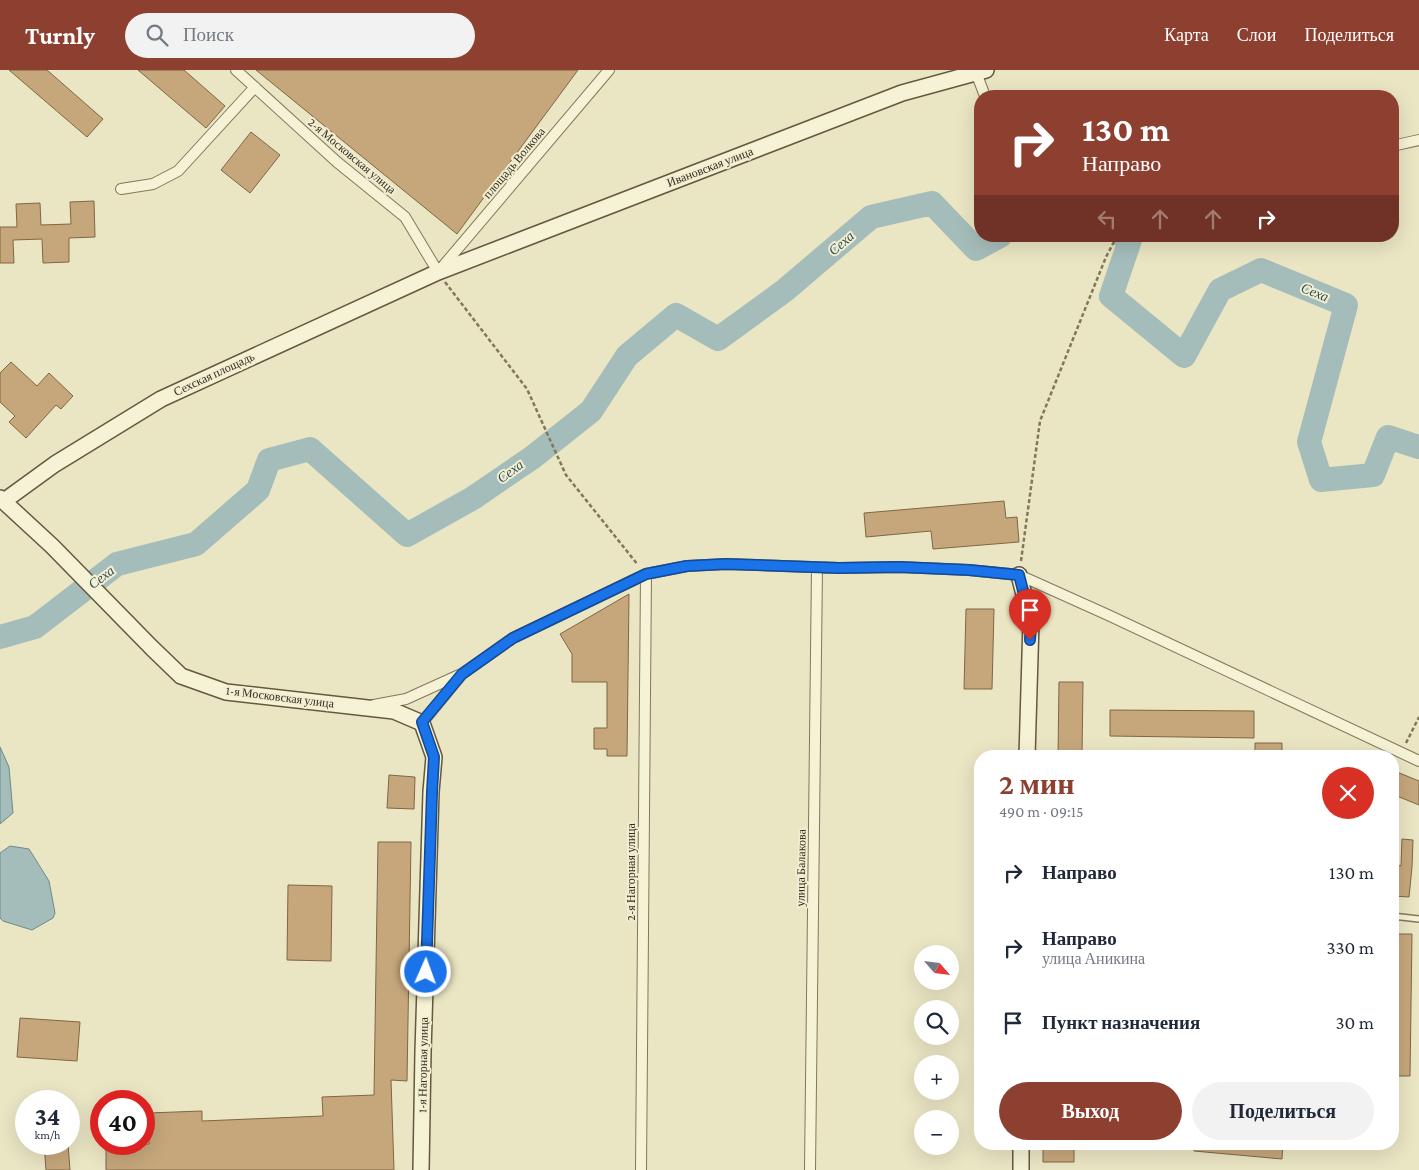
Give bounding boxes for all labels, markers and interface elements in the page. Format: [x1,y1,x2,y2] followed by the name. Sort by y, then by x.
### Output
[125,13,475,58] search box
[143,21,171,49] icon: search
[25,22,95,49] text: Turnly
[183,24,234,45] text: Поиск
[1164,25,1209,45] text: Карта
[1237,25,1276,45] text: Слои
[1304,25,1394,45] text: Поделиться
[999,110,1064,175] icon: right
[1082,110,1170,149] text: 130 m
[305,115,399,197] street label: 2-я Московская улица
[480,124,548,201] street label: площадь Волкова
[665,144,756,190] street label: Ивановская улица
[1082,151,1161,176] text: Направо
[1093,205,1121,233] icon: left
[1146,205,1174,233] icon: ahead
[1199,205,1227,233] icon: ahead
[1252,205,1280,233] icon: right
[825,228,857,258] water label: Сеха
[1299,279,1331,305] water label: Сеха
[171,349,257,399] street label: Сехская площадь
[494,456,526,486] water label: Сеха
[85,562,117,592] water label: Сеха
[1009,589,1051,640] pin
[1016,596,1044,624] icon: arrive
[225,683,335,711] street label: 1-я Московская улица
[999,767,1075,800] text: 2 мин
[1322,767,1374,819] button: close
[999,803,1084,820] text: 490 m · 09:15
[624,823,638,921] street label: 2-я Нагорная улица
[793,828,809,907] street label: улица Балакова
[999,859,1027,887] icon: right
[1042,862,1117,883] text: Направо
[1329,862,1374,883] text: 130 m
[1042,928,1117,949] text: Направо
[999,934,1027,962] icon: right
[1326,937,1374,958] text: 330 m
[399,945,451,997] position arrow
[914,945,959,990] north arrow
[914,945,959,1155] map controls
[1042,950,1145,967] text: улица Аникина
[914,1000,959,1045] button: search
[999,1009,1027,1037] icon: arrive
[1042,1012,1200,1033] text: Пункт назначения
[1335,1012,1374,1033] text: 30 m
[415,1016,431,1113] street label: 1-я Нагорная улица
[914,1055,959,1100] button: +
[999,1082,1182,1140] button: Выход
[1192,1082,1374,1140] button: Поделиться
[90,1090,155,1155] speed limit sign: 40
[35,1103,60,1130] text: 34
[914,1110,959,1155] button: −
[35,1128,60,1142] text: km/h

